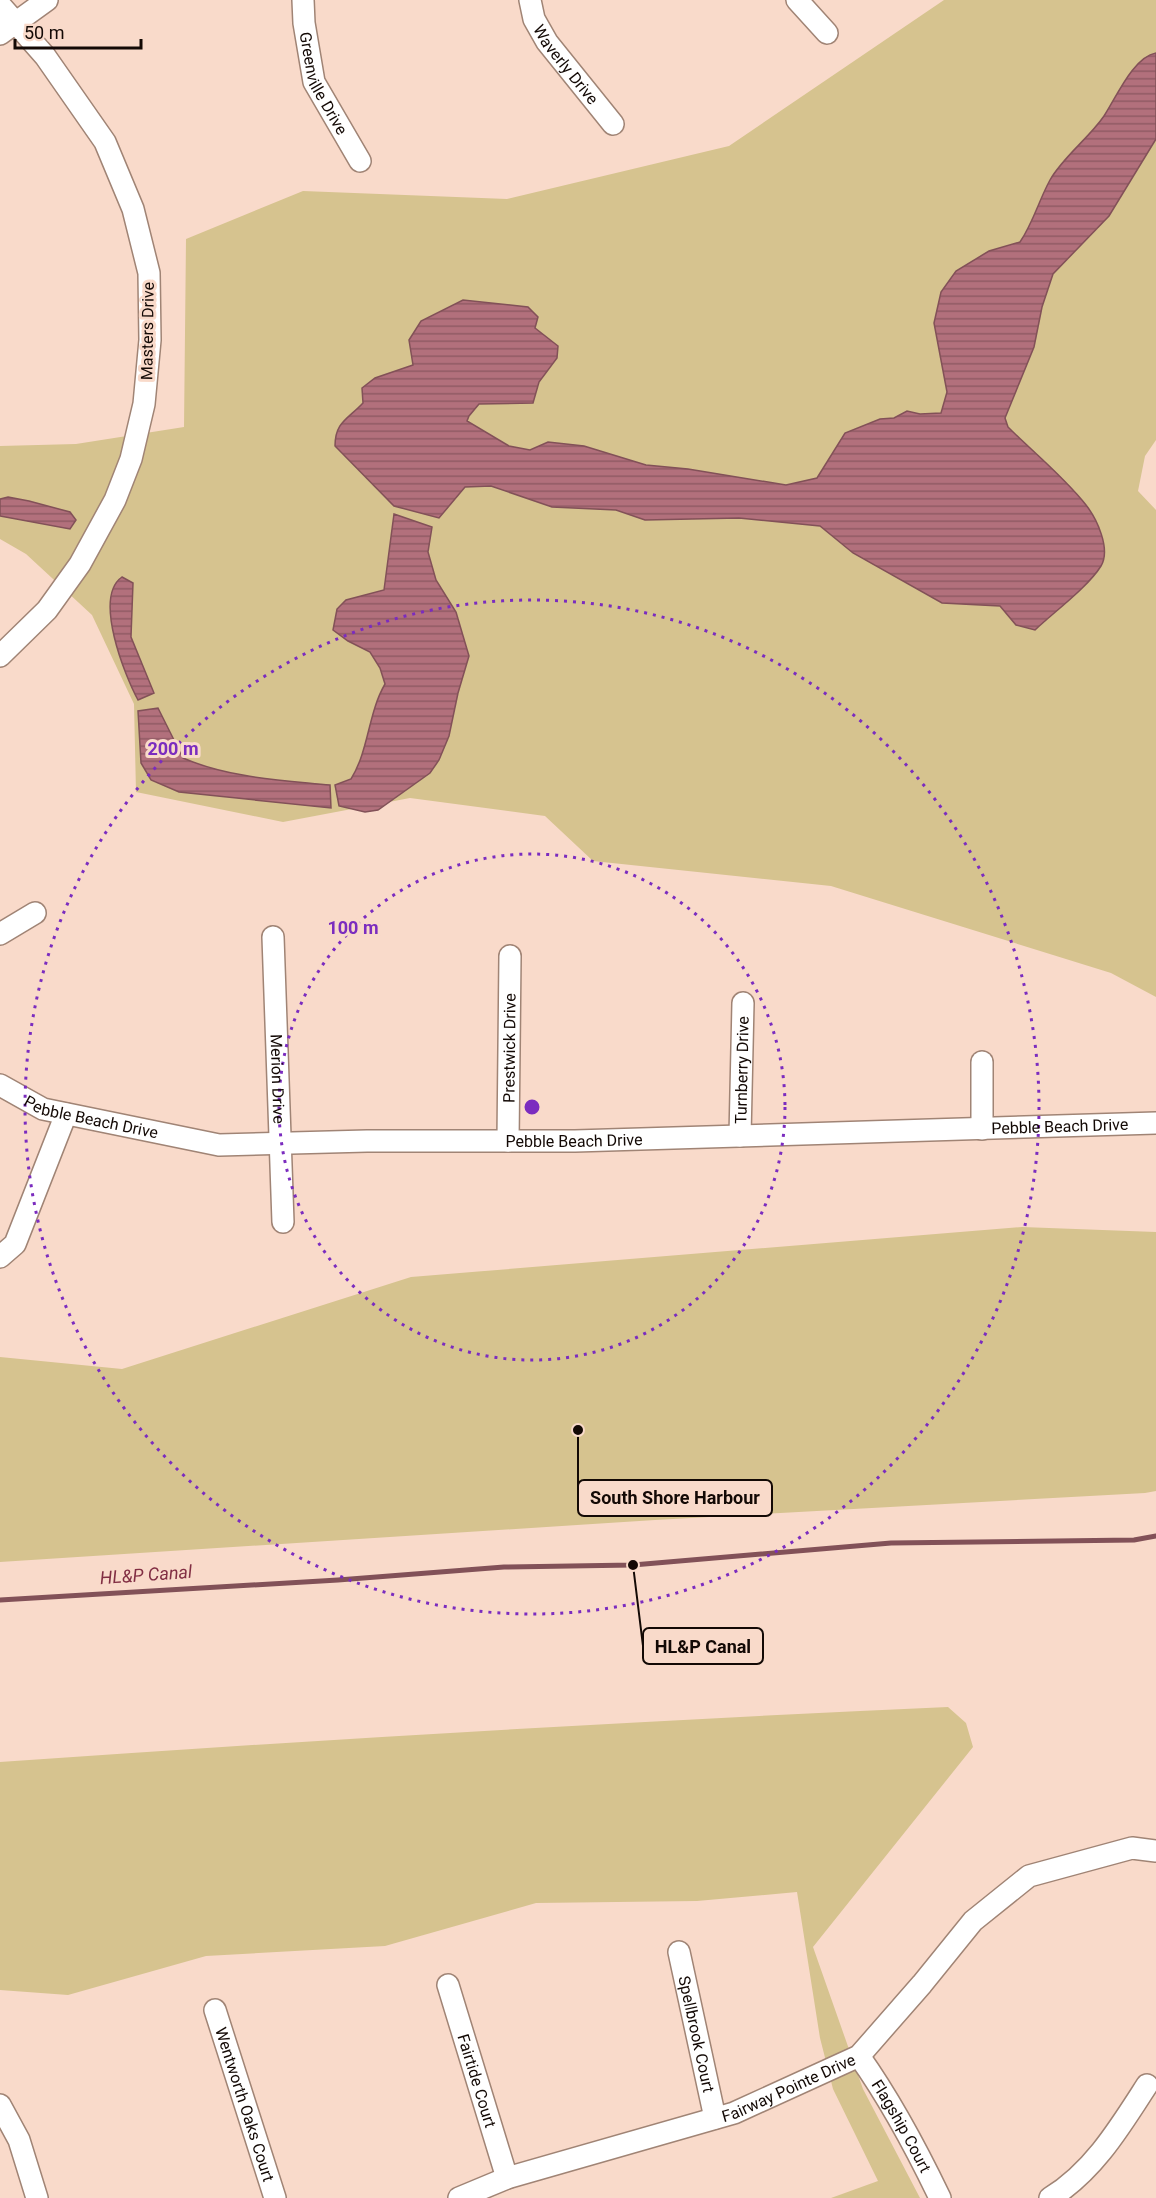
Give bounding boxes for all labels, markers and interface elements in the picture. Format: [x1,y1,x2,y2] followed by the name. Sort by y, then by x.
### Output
[15,12,141,50] scale bar
[529,21,602,108] street label: Waverly Drive
[24,22,64,43] text: 50 m
[296,30,351,138] street label: Greenville Drive
[137,282,158,380] street label: Masters Drive
[147,738,199,759] text: 200 m
[327,917,379,938] text: 100 m
[499,993,520,1103] street label: Prestwick Drive
[731,1016,753,1124] street label: Turnberry Drive
[266,1034,289,1124] street label: Merion Drive
[21,1092,160,1142] street label: Pebble Beach Drive
[522,1097,542,1117] centre of rings
[991,1115,1129,1138] street label: Pebble Beach Drive
[506,1130,643,1151] street label: Pebble Beach Drive
[578,1480,772,1516] callout: South Shore Harbour
[590,1487,760,1508] text: South Shore Harbour
[99,1561,194,1588] water label: HL&P Canal
[643,1628,763,1664] callout: HL&P Canal
[655,1636,751,1657] text: HL&P Canal
[674,1974,718,2094] street label: Spellbrook Court
[211,2025,278,2184] street label: Wentworth Oaks Court
[453,2032,500,2130] street label: Fairtide Court
[720,2050,858,2126] street label: Fairway Pointe Drive
[868,2076,935,2176] street label: Flagship Court

